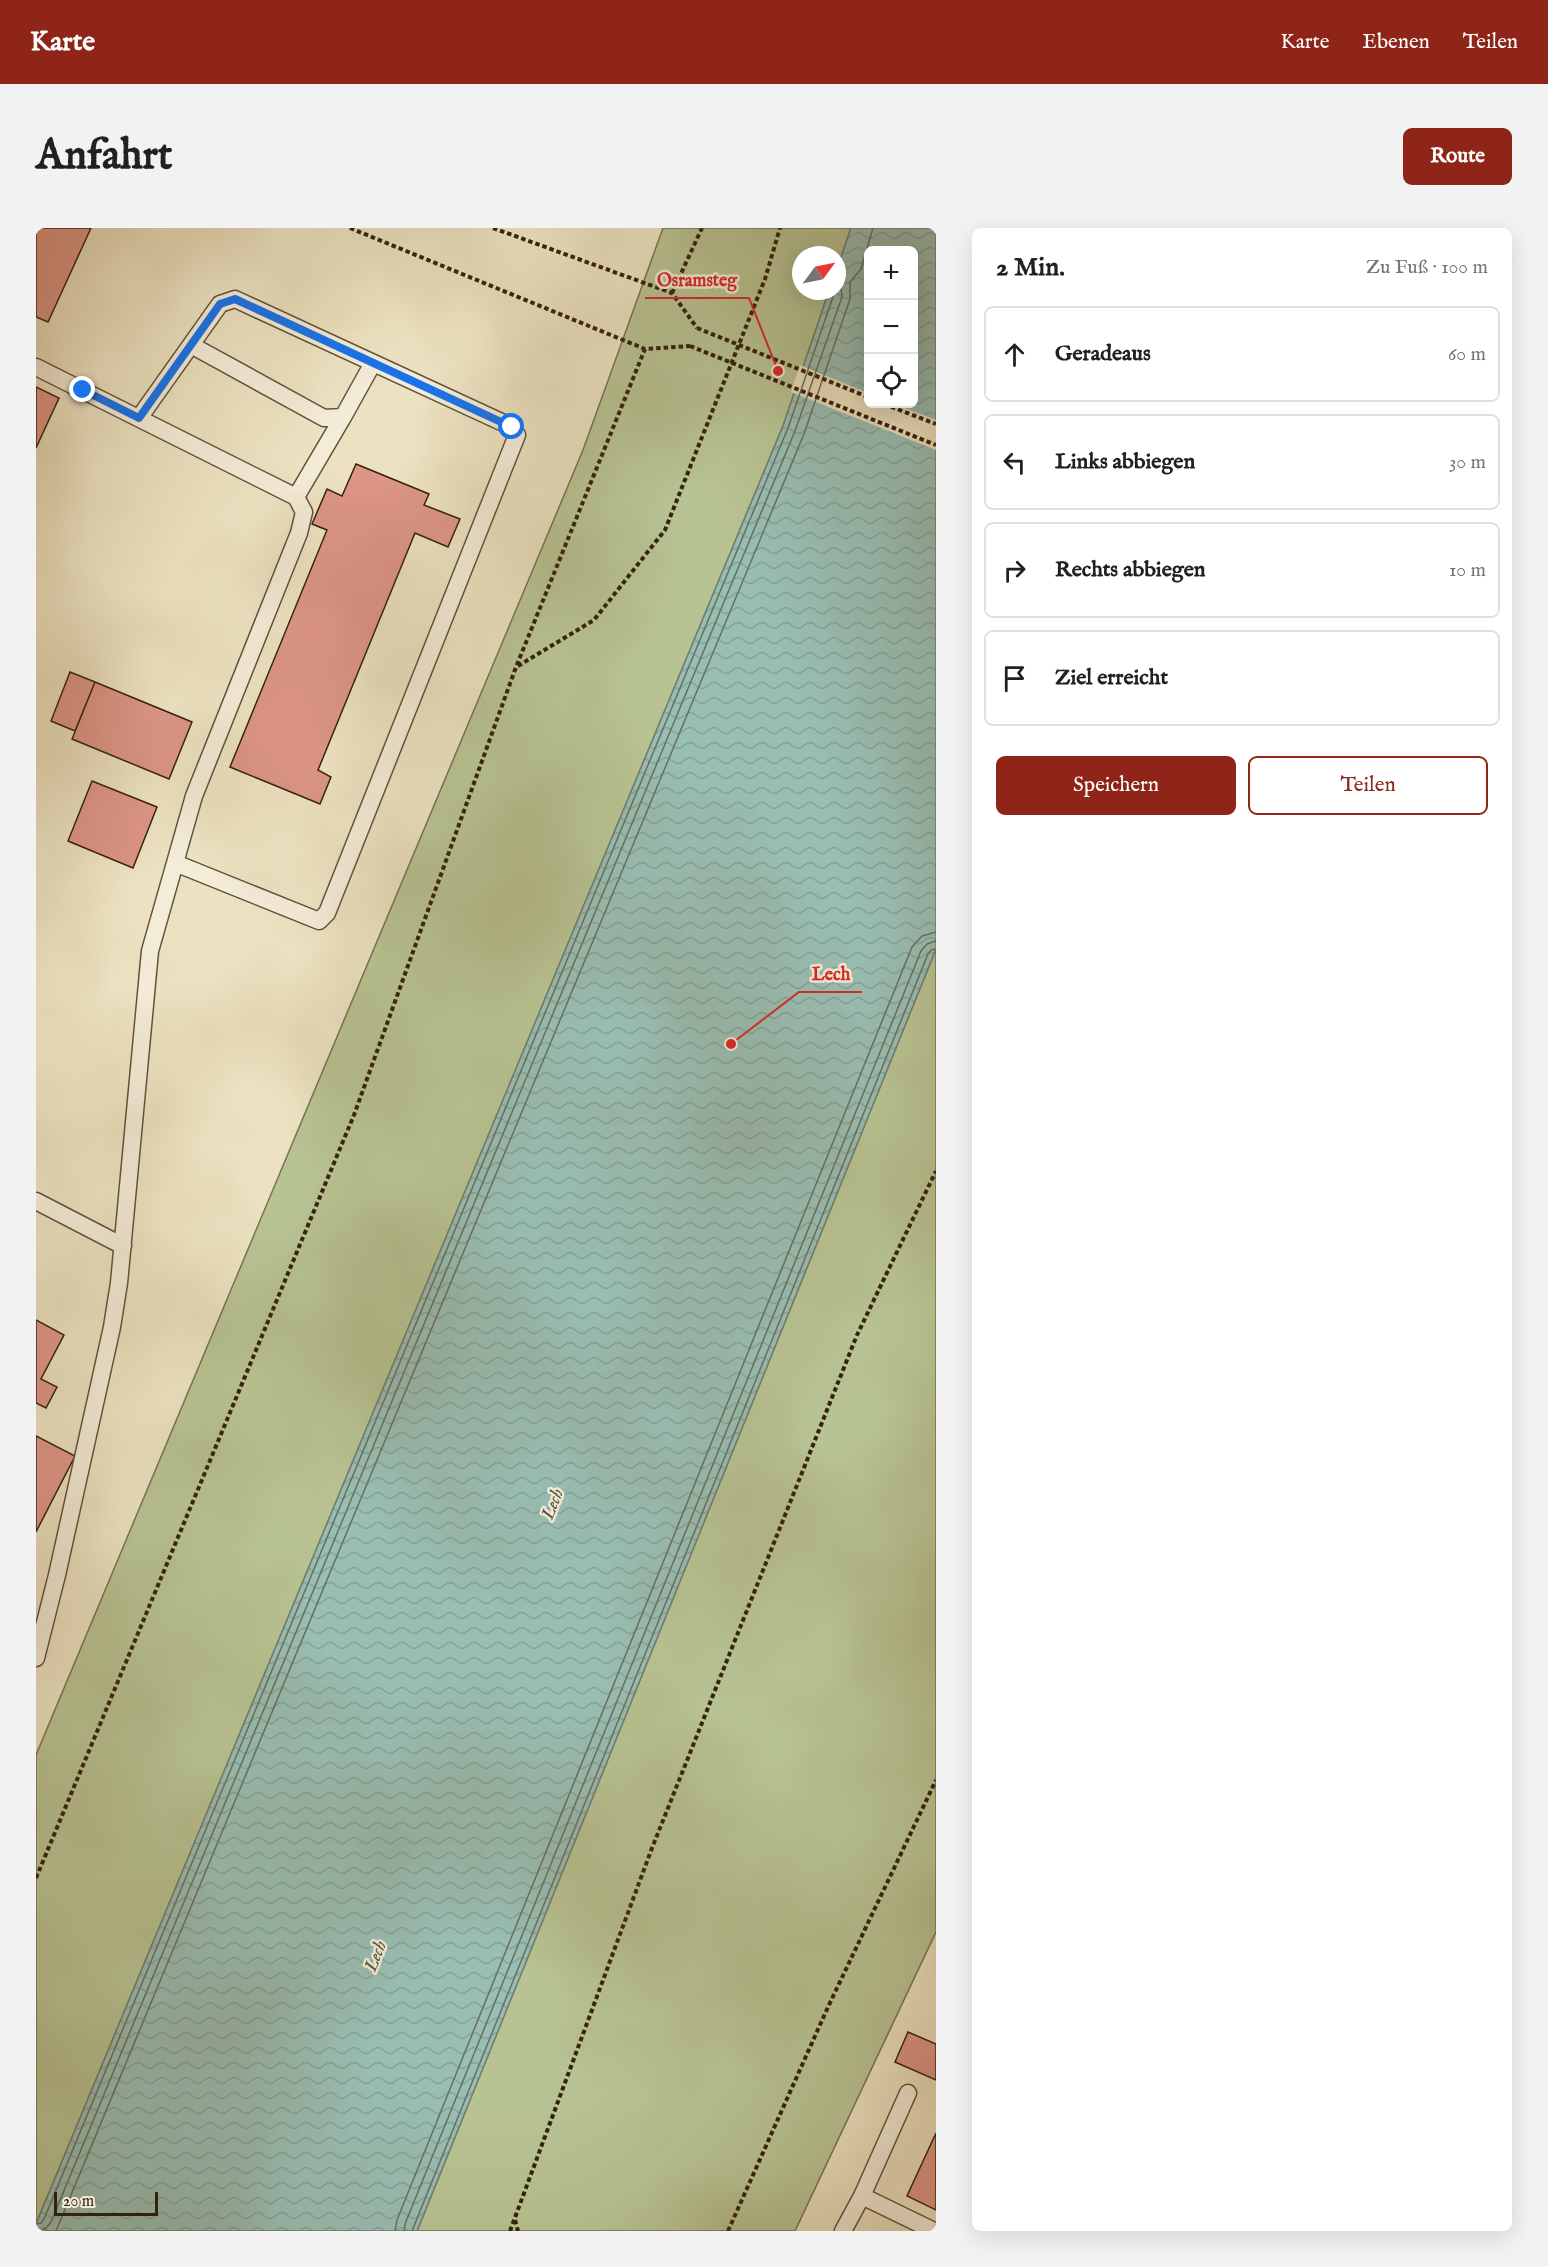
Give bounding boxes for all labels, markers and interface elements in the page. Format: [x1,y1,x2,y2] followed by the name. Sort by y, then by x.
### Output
[30,25,95,60] text: Karte
[1281,29,1329,56] text: Karte
[1362,29,1430,56] text: Ebenen
[1463,29,1518,56] text: Teilen
[1403,128,1512,185] button: Route
[36,130,172,183] text: Anfahrt
[792,246,846,300] north arrow
[864,246,918,408] map controls
[864,246,918,300] button: +
[996,251,1065,284] text: 2 Min.
[1366,255,1488,280] text: Zu Fuß · 100 m
[645,262,749,298] callout: Osramsteg
[657,270,738,293] text: Osramsteg
[864,300,918,354] button: −
[998,338,1031,371] icon: ahead
[1055,340,1151,368] text: Geradeaus
[1448,342,1486,367] text: 60 m
[864,354,918,408] button: locate
[69,376,95,402] route end
[498,413,524,439] route start
[998,446,1031,479] icon: left
[1055,448,1195,476] text: Links abbiegen
[1449,450,1486,475] text: 30 m
[998,554,1031,587] icon: right
[1055,556,1205,584] text: Rechts abbiegen
[1449,558,1486,583] text: 10 m
[998,662,1031,695] icon: arrive
[1055,664,1168,692] text: Ziel erreicht
[996,756,1236,815] button: Speichern
[1248,756,1488,815] button: Teilen
[799,956,862,992] callout: Lech
[812,964,851,987] text: Lech
[537,1486,570,1524] water label: Lech
[360,1938,393,1976] water label: Lech
[54,2189,158,2216] scale bar
[63,2192,94,2212] text: 20 m

